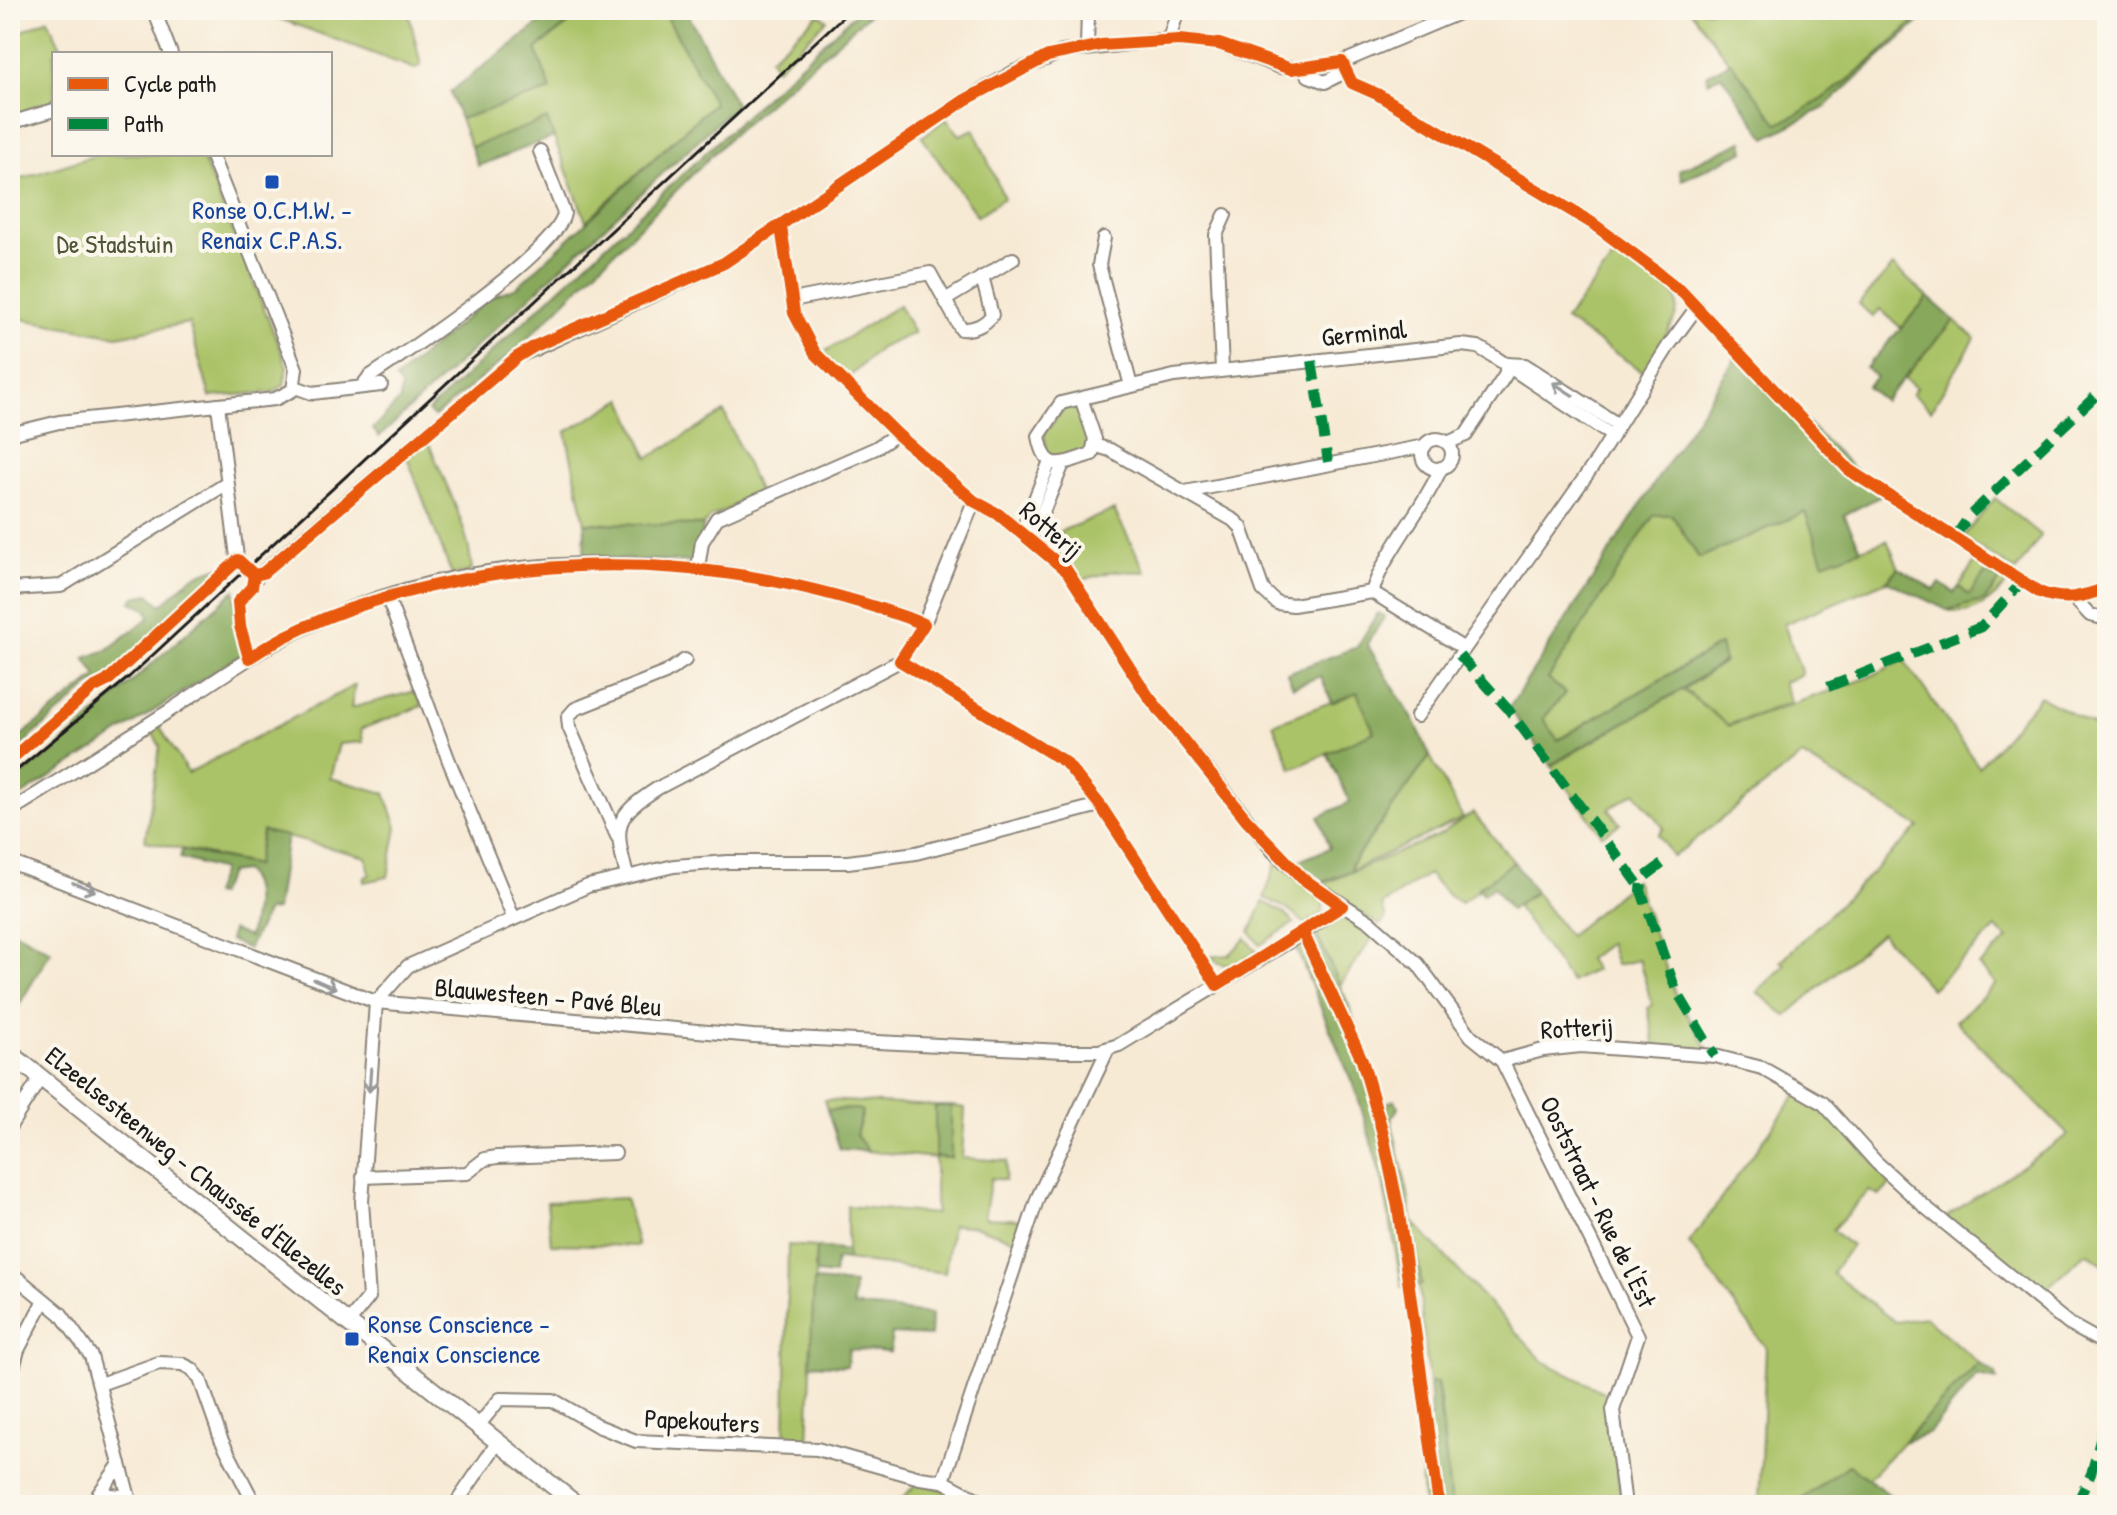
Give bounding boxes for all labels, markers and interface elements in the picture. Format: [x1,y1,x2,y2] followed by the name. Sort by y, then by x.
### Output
[52,52,332,156] legend
[124,67,216,99] text: Cycle path
[124,107,163,139] text: Path
[263,173,281,191] marker: Ronse O.C.M.W. - Renaix C.P.A.S.
[192,192,352,257] place label: Ronse O.C.M.W. - Renaix C.P.A.S.
[57,226,173,261] park label: De Stadstuin
[1320,311,1408,354] street label: Germinal
[1552,381,1575,397] one-way arrow
[1013,493,1090,567] street label: Rotterij
[71,881,95,895] one-way arrow
[433,969,663,1024] street label: Blauwesteen - Pavé Bleu
[312,977,337,992] one-way arrow
[1540,1008,1614,1047] street label: Rotterij
[38,1038,354,1303] street label: Elzeelsesteenweg - Chaussée d'Ellezelles
[362,1066,377,1093] one-way arrow
[1532,1090,1665,1314] street label: Ooststraat - Rue de l'Est
[368,1306,550,1371] place label: Ronse Conscience - Renaix Conscience
[343,1330,361,1348] marker: Ronse Conscience - Renaix Conscience
[644,1400,760,1441] street label: Papekouters

